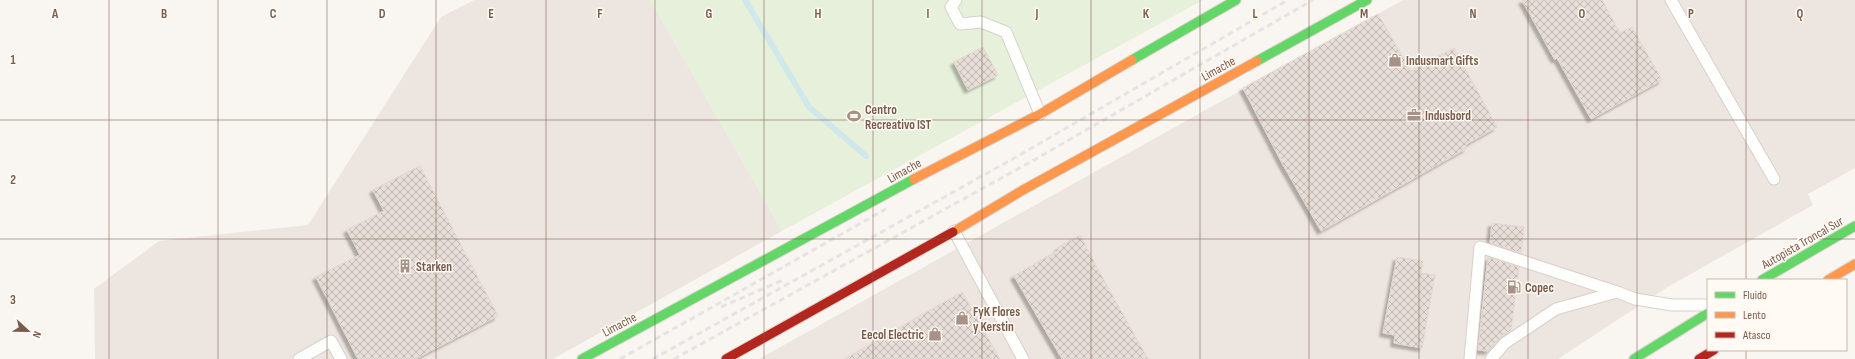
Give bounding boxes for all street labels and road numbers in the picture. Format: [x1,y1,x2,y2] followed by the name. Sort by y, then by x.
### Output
[1199,53,1238,85] street label: Limache
[885,155,924,187] street label: Limache
[1758,213,1846,273] street label: Autopista Troncal Sur
[600,309,639,341] street label: Limache

